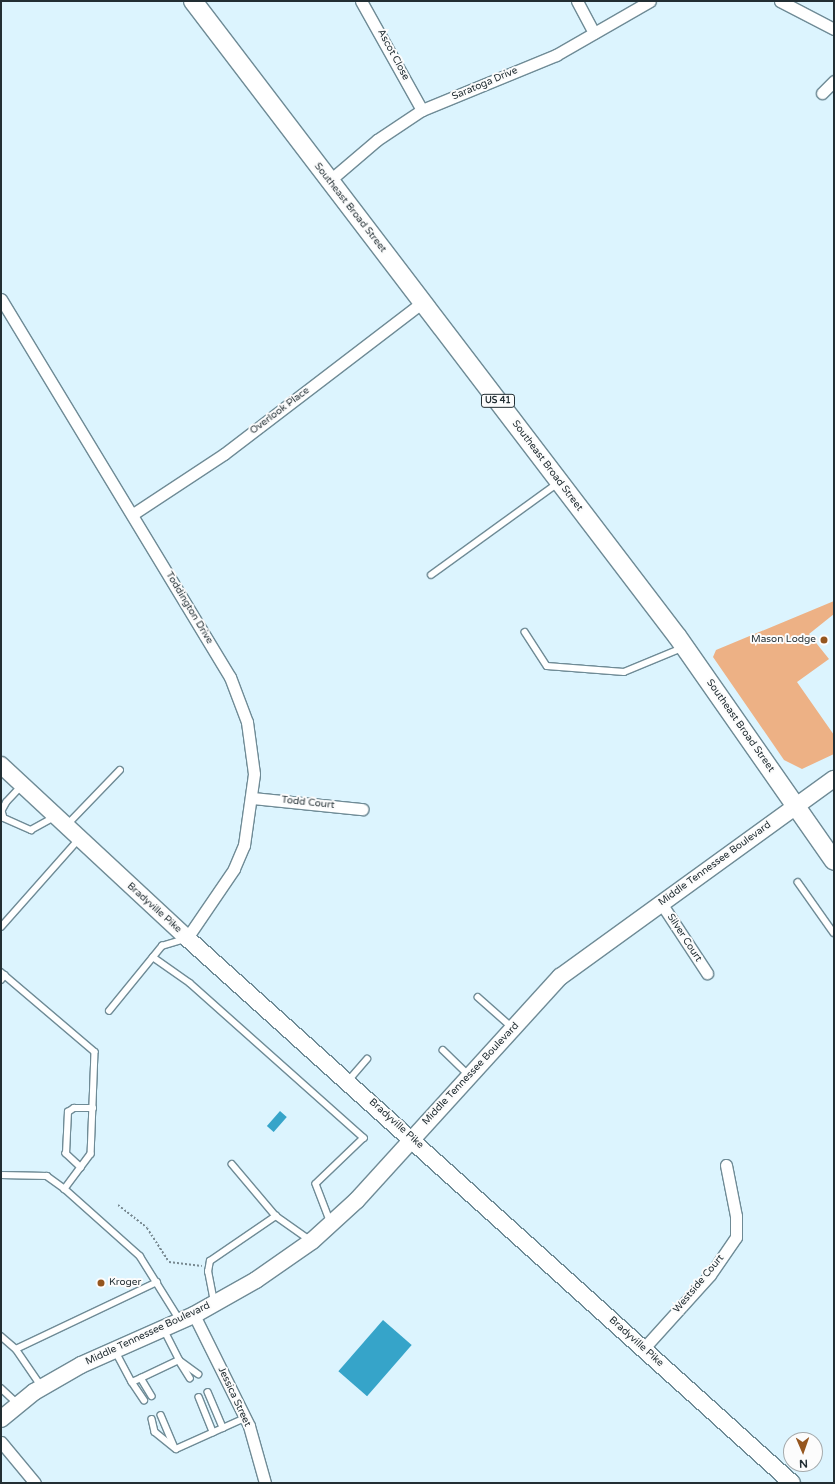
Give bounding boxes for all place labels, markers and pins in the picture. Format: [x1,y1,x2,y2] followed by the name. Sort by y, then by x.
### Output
[751,634,816,646] place label: Mason Lodge
[819,635,829,645] marker: Mason Lodge
[109,1277,141,1289] place label: Kroger
[96,1278,106,1288] marker: Kroger

